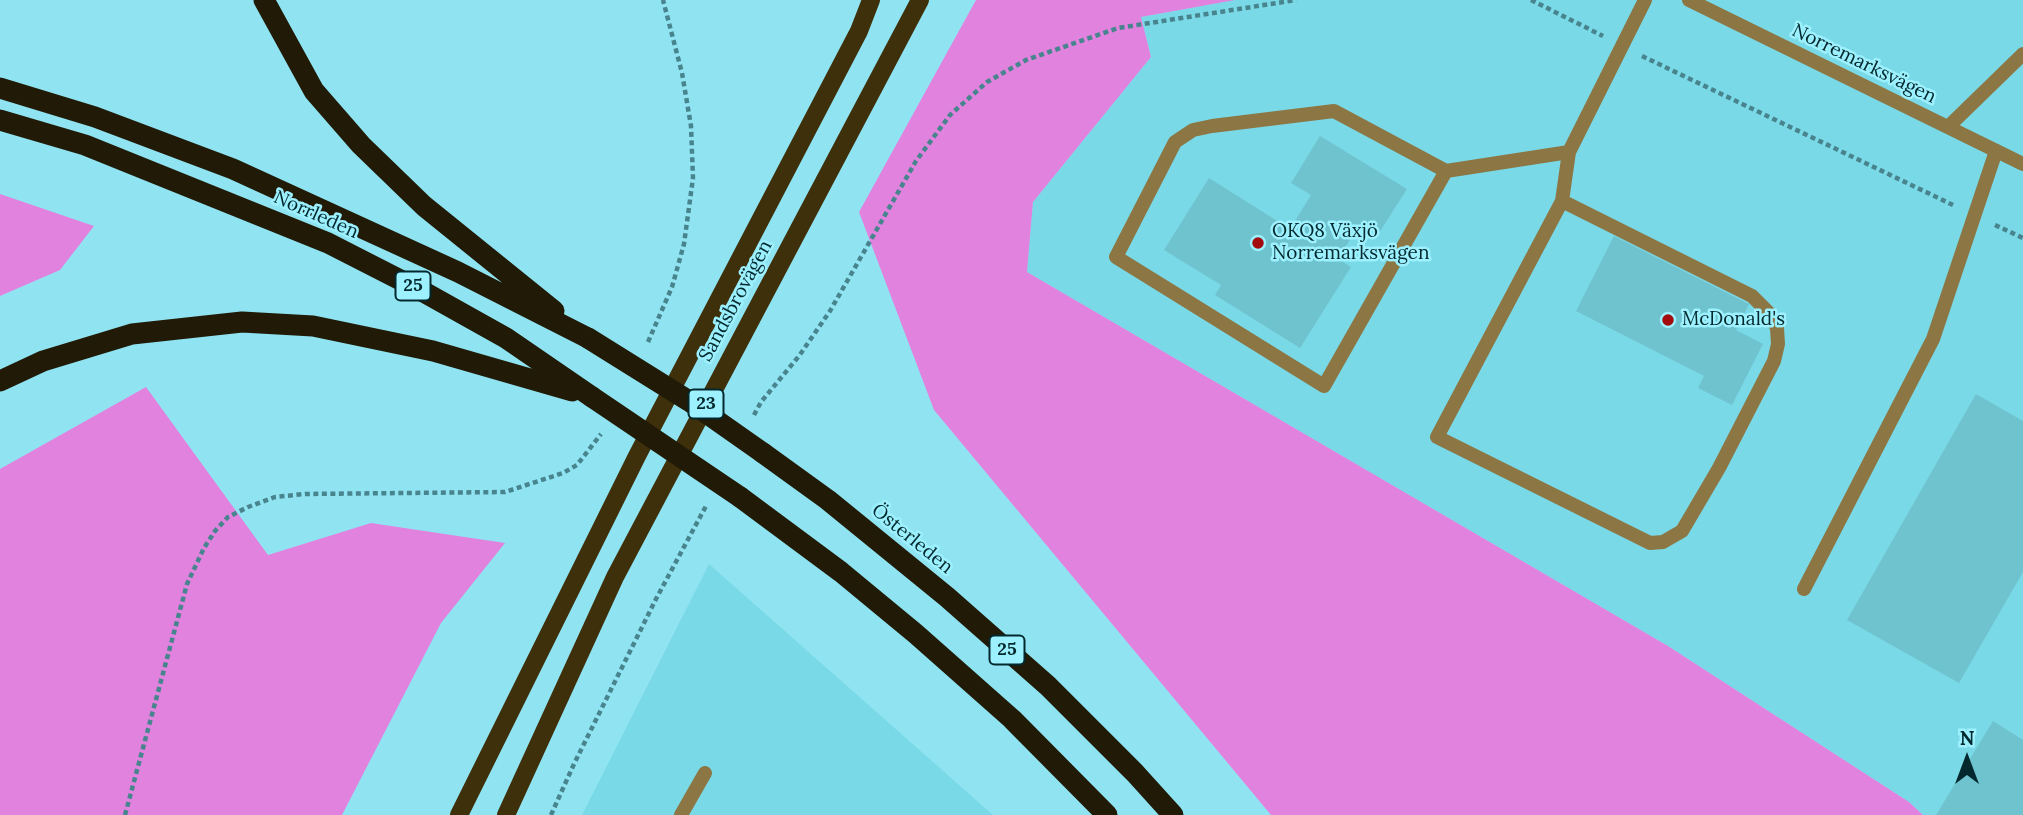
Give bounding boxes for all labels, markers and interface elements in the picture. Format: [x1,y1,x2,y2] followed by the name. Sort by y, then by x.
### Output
[1788,19,1940,109] street label: Norremarksvägen
[270,186,362,244] street label: Norrleden
[1272,221,1429,265] place label: OKQ8 Växjö Norremarksvägen
[1250,235,1266,251] marker: OKQ8 Växjö Norremarksvägen
[695,237,777,365] street label: Sandsbrovägen
[396,272,430,300] road number: 25
[1682,309,1785,331] place label: McDonald's
[1660,312,1676,328] marker: McDonald's
[688,390,724,418] road number: 23
[867,499,957,579] street label: Österleden
[990,636,1024,664] road number: 25
[1932,724,2002,794] north arrow
[1960,726,1974,750] text: N

